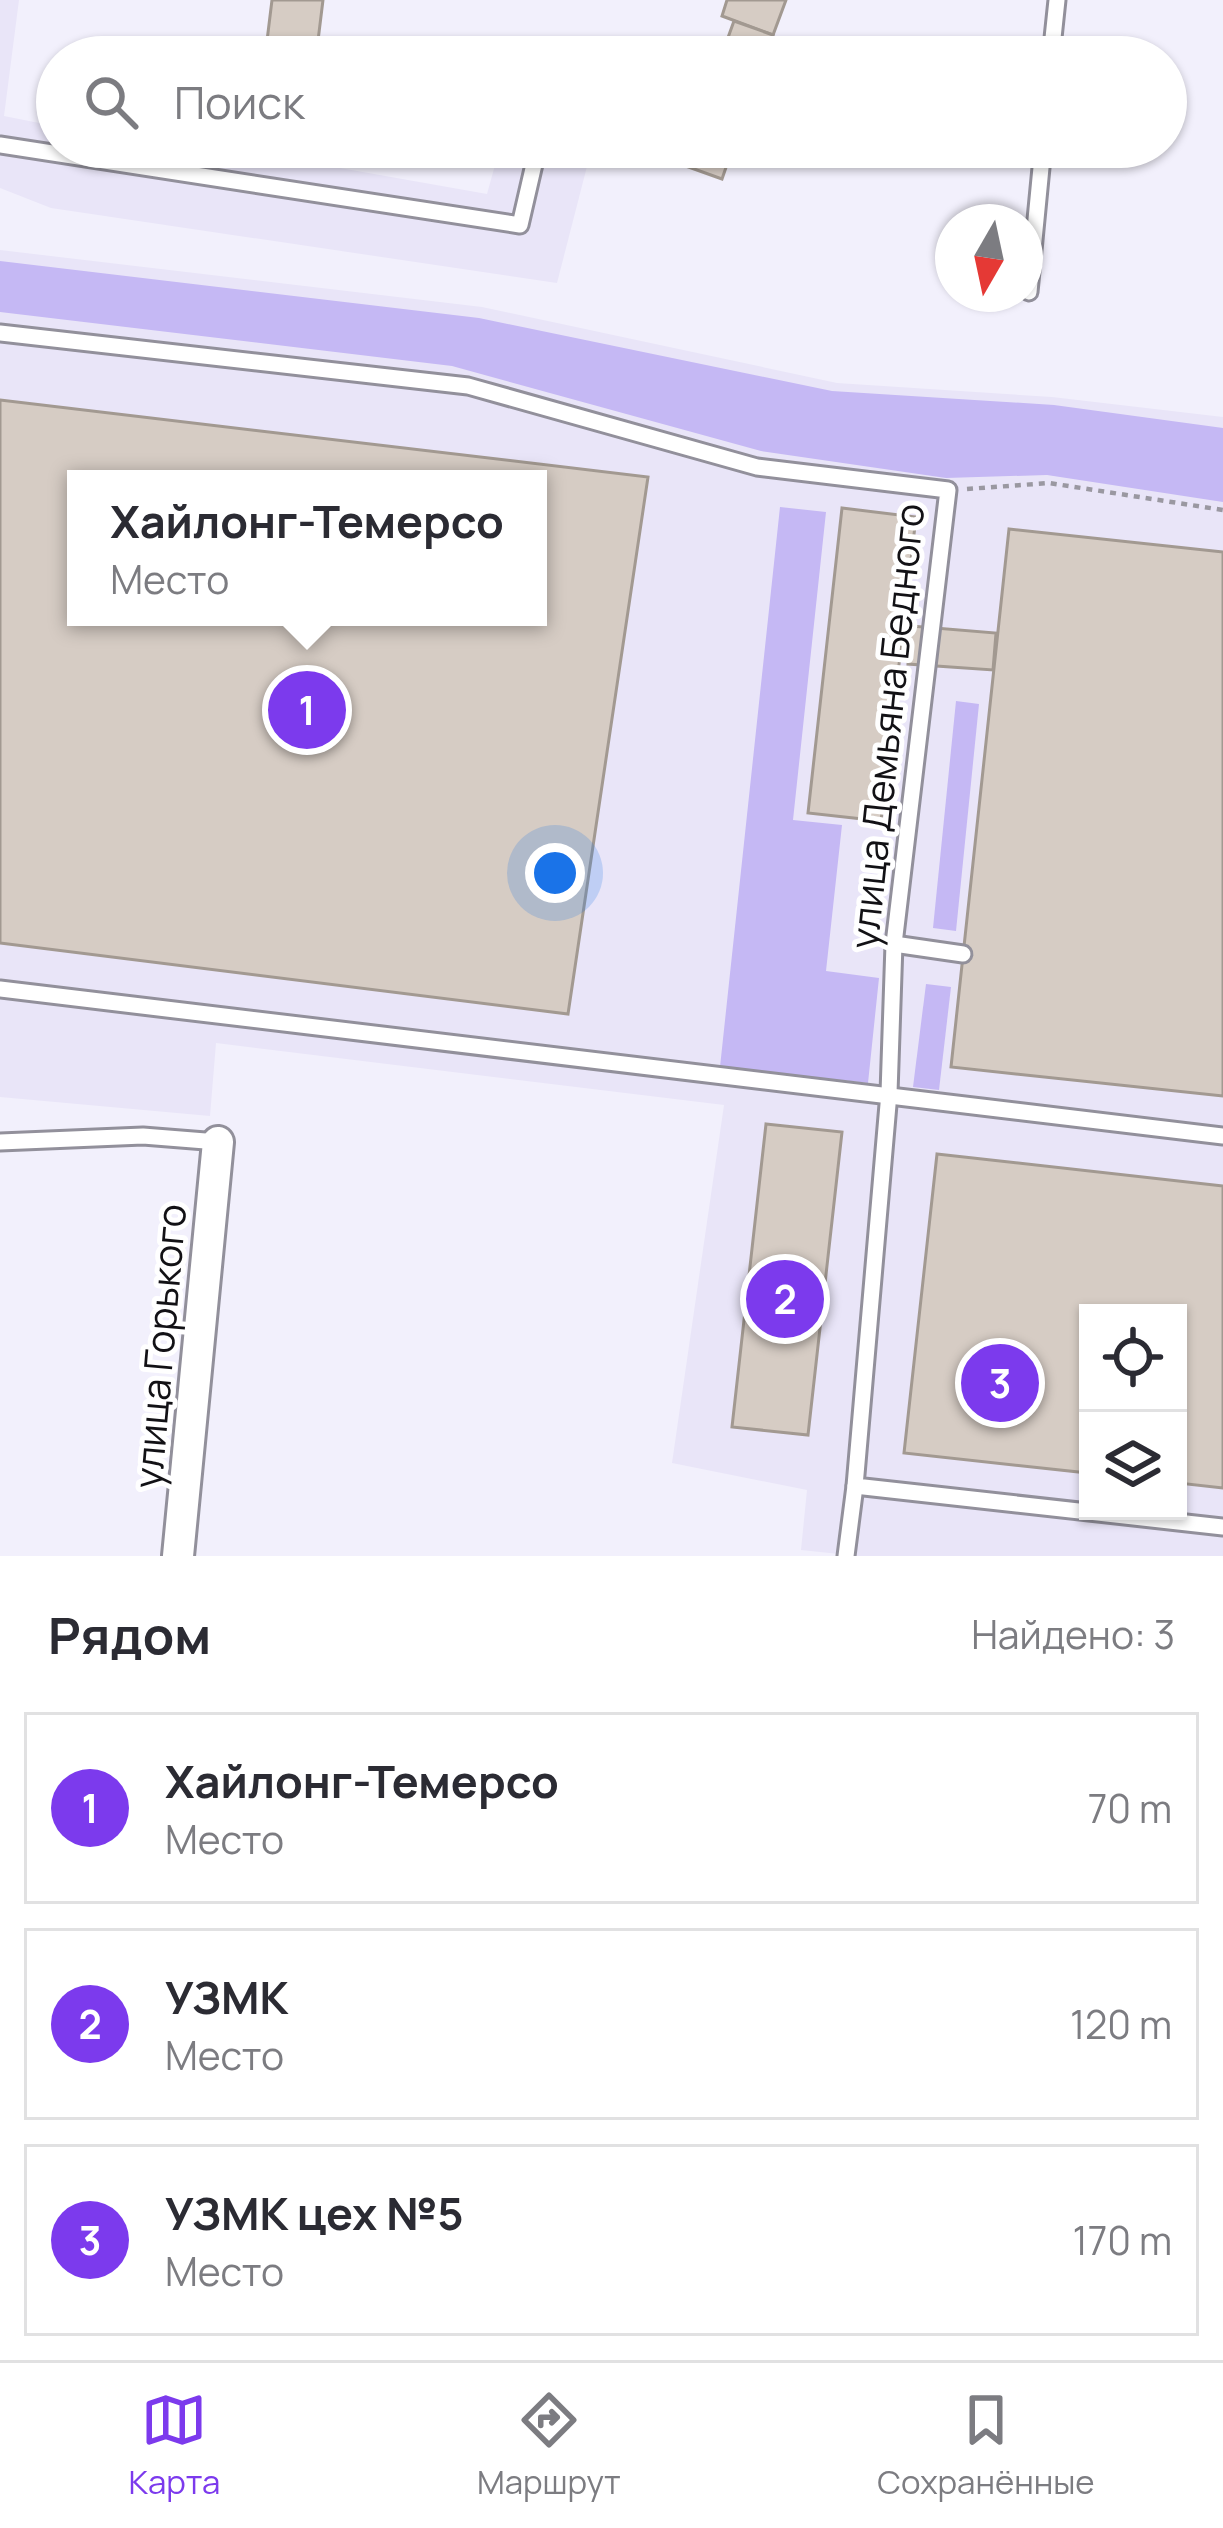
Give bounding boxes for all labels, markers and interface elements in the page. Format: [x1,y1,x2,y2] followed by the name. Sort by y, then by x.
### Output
[36,36,1187,168] search box
[78,69,144,135] icon: search
[174,71,305,133] text: Поиск
[935,204,1043,312] north arrow
[67,470,547,626] popup
[110,490,504,552] text: Хайлонг-Темерсо
[836,501,936,951] street label: улица Демьяна Бедного
[110,552,229,606] text: Место
[268,665,346,755] pin: 1
[525,843,585,903] your location
[120,1202,198,1490] street label: улица Горького
[746,1254,824,1344] pin: 2
[1079,1304,1187,1520] map controls
[1079,1304,1187,1412] button: locate
[961,1338,1039,1428] pin: 3
[1079,1412,1187,1520] button: layers
[48,1600,211,1669] text: Рядом
[971,1607,1175,1661] text: Найдено: 3
[165,1750,559,1812] text: Хайлонг-Темерсо
[81,1781,99,1835] text: 1
[1088,1781,1172,1835] text: 70 m
[165,1812,284,1866] text: Место
[165,1966,289,2028] text: УЗМК
[78,1997,102,2051] text: 2
[1070,1997,1172,2051] text: 120 m
[165,2028,284,2082] text: Место
[165,2182,464,2244] text: УЗМК цех №5
[79,2213,101,2267] text: 3
[1073,2213,1172,2267] text: 170 m
[165,2244,284,2298] text: Место
[128,2387,220,2504] tab: Карта
[477,2387,621,2504] tab: Маршрут
[877,2387,1095,2504] tab: Сохранённые

